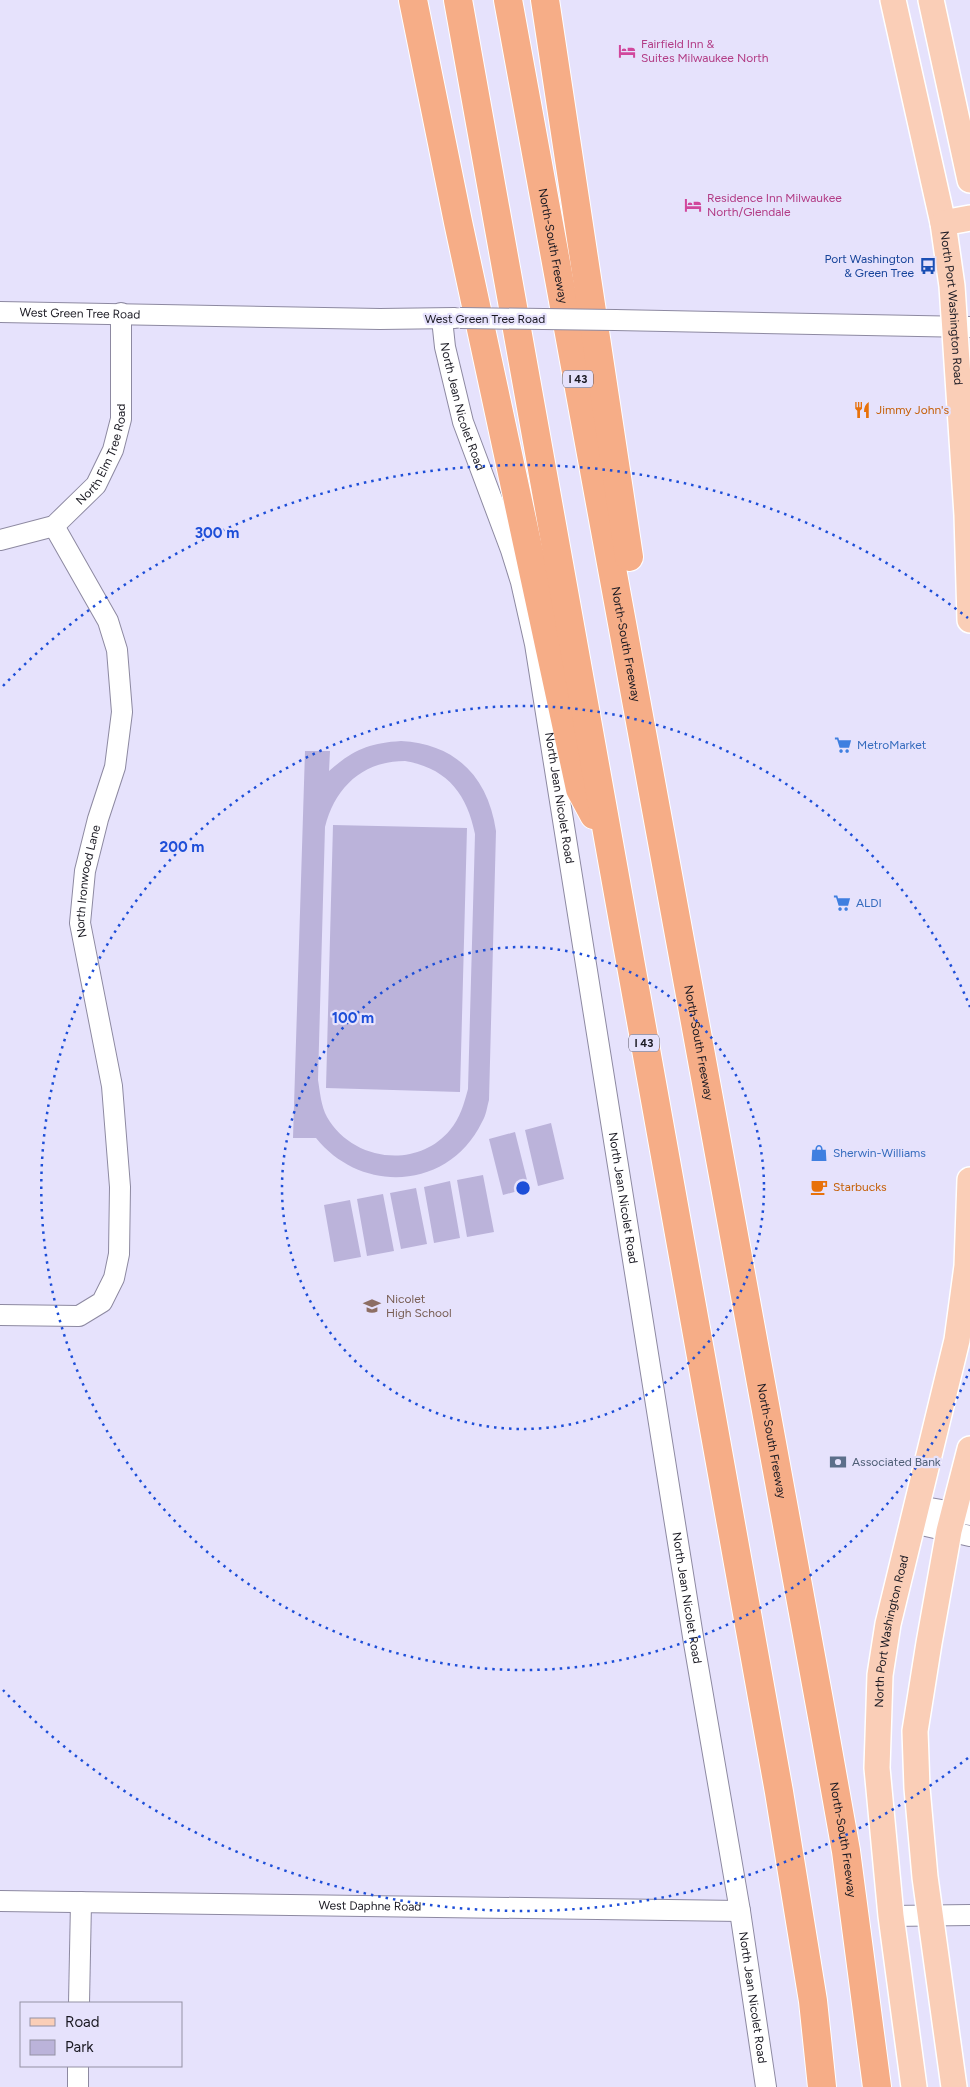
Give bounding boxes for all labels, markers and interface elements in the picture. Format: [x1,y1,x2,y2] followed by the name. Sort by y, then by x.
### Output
[641,37,769,65] place label: Fairfield Inn & Suites Milwaukee North
[617,41,637,61] hotel icon: Fairfield Inn & Suites Milwaukee North
[536,187,571,305] street label: North-South Freeway
[707,191,842,219] place label: Residence Inn Milwaukee North/Glendale
[683,195,703,215] hotel icon: Residence Inn Milwaukee North/Glendale
[937,230,965,385] street label: North Port Washington Road
[825,252,914,280] place label: Port Washington & Green Tree
[918,256,938,276] bus stop icon: Port Washington & Green Tree
[20,305,140,322] street label: West Green Tree Road
[425,312,545,326] street label: West Green Tree Road
[438,342,488,472] street label: North Jean Nicolet Road
[563,370,593,388] road number: I 43
[852,400,872,420] restaurant icon: Jimmy John's
[876,403,950,417] place label: Jimmy John's
[73,404,128,508] street label: North Elm Tree Road
[195,524,239,542] text: 300 m
[608,586,643,704] street label: North-South Freeway
[542,731,577,865] street label: North Jean Nicolet Road
[833,735,853,755] supermarket icon: MetroMarket
[857,738,927,752] place label: MetroMarket
[73,823,103,939] street label: North Ironwood Lane
[160,838,204,856] text: 200 m
[832,893,852,913] supermarket icon: ALDI
[856,896,882,910] place label: ALDI
[681,984,716,1102] street label: North-South Freeway
[332,1009,374,1027] text: 100 m
[629,1034,659,1052] road number: I 43
[606,1131,641,1265] street label: North Jean Nicolet Road
[809,1143,829,1163] shop icon: Sherwin-Williams
[833,1146,926,1160] place label: Sherwin-Williams
[809,1177,829,1197] cafe icon: Starbucks
[514,1179,532,1197] centre of rings
[833,1180,887,1194] place label: Starbucks
[386,1292,452,1320] place label: Nicolet High School
[362,1296,382,1316] school or university icon: Nicolet High School
[754,1382,789,1501] street label: North-South Freeway
[828,1452,848,1472] bank icon: Associated Bank
[852,1455,941,1469] place label: Associated Bank
[669,1531,704,1665] street label: North Jean Nicolet Road
[872,1554,911,1708] street label: North Port Washington Road
[827,1781,859,1899] street label: North-South Freeway
[318,1898,421,1914] street label: West Daphne Road
[736,1931,769,2064] street label: North Jean Nicolet Road
[20,2002,182,2067] legend
[65,2013,100,2031] text: Road
[65,2038,94,2056] text: Park

